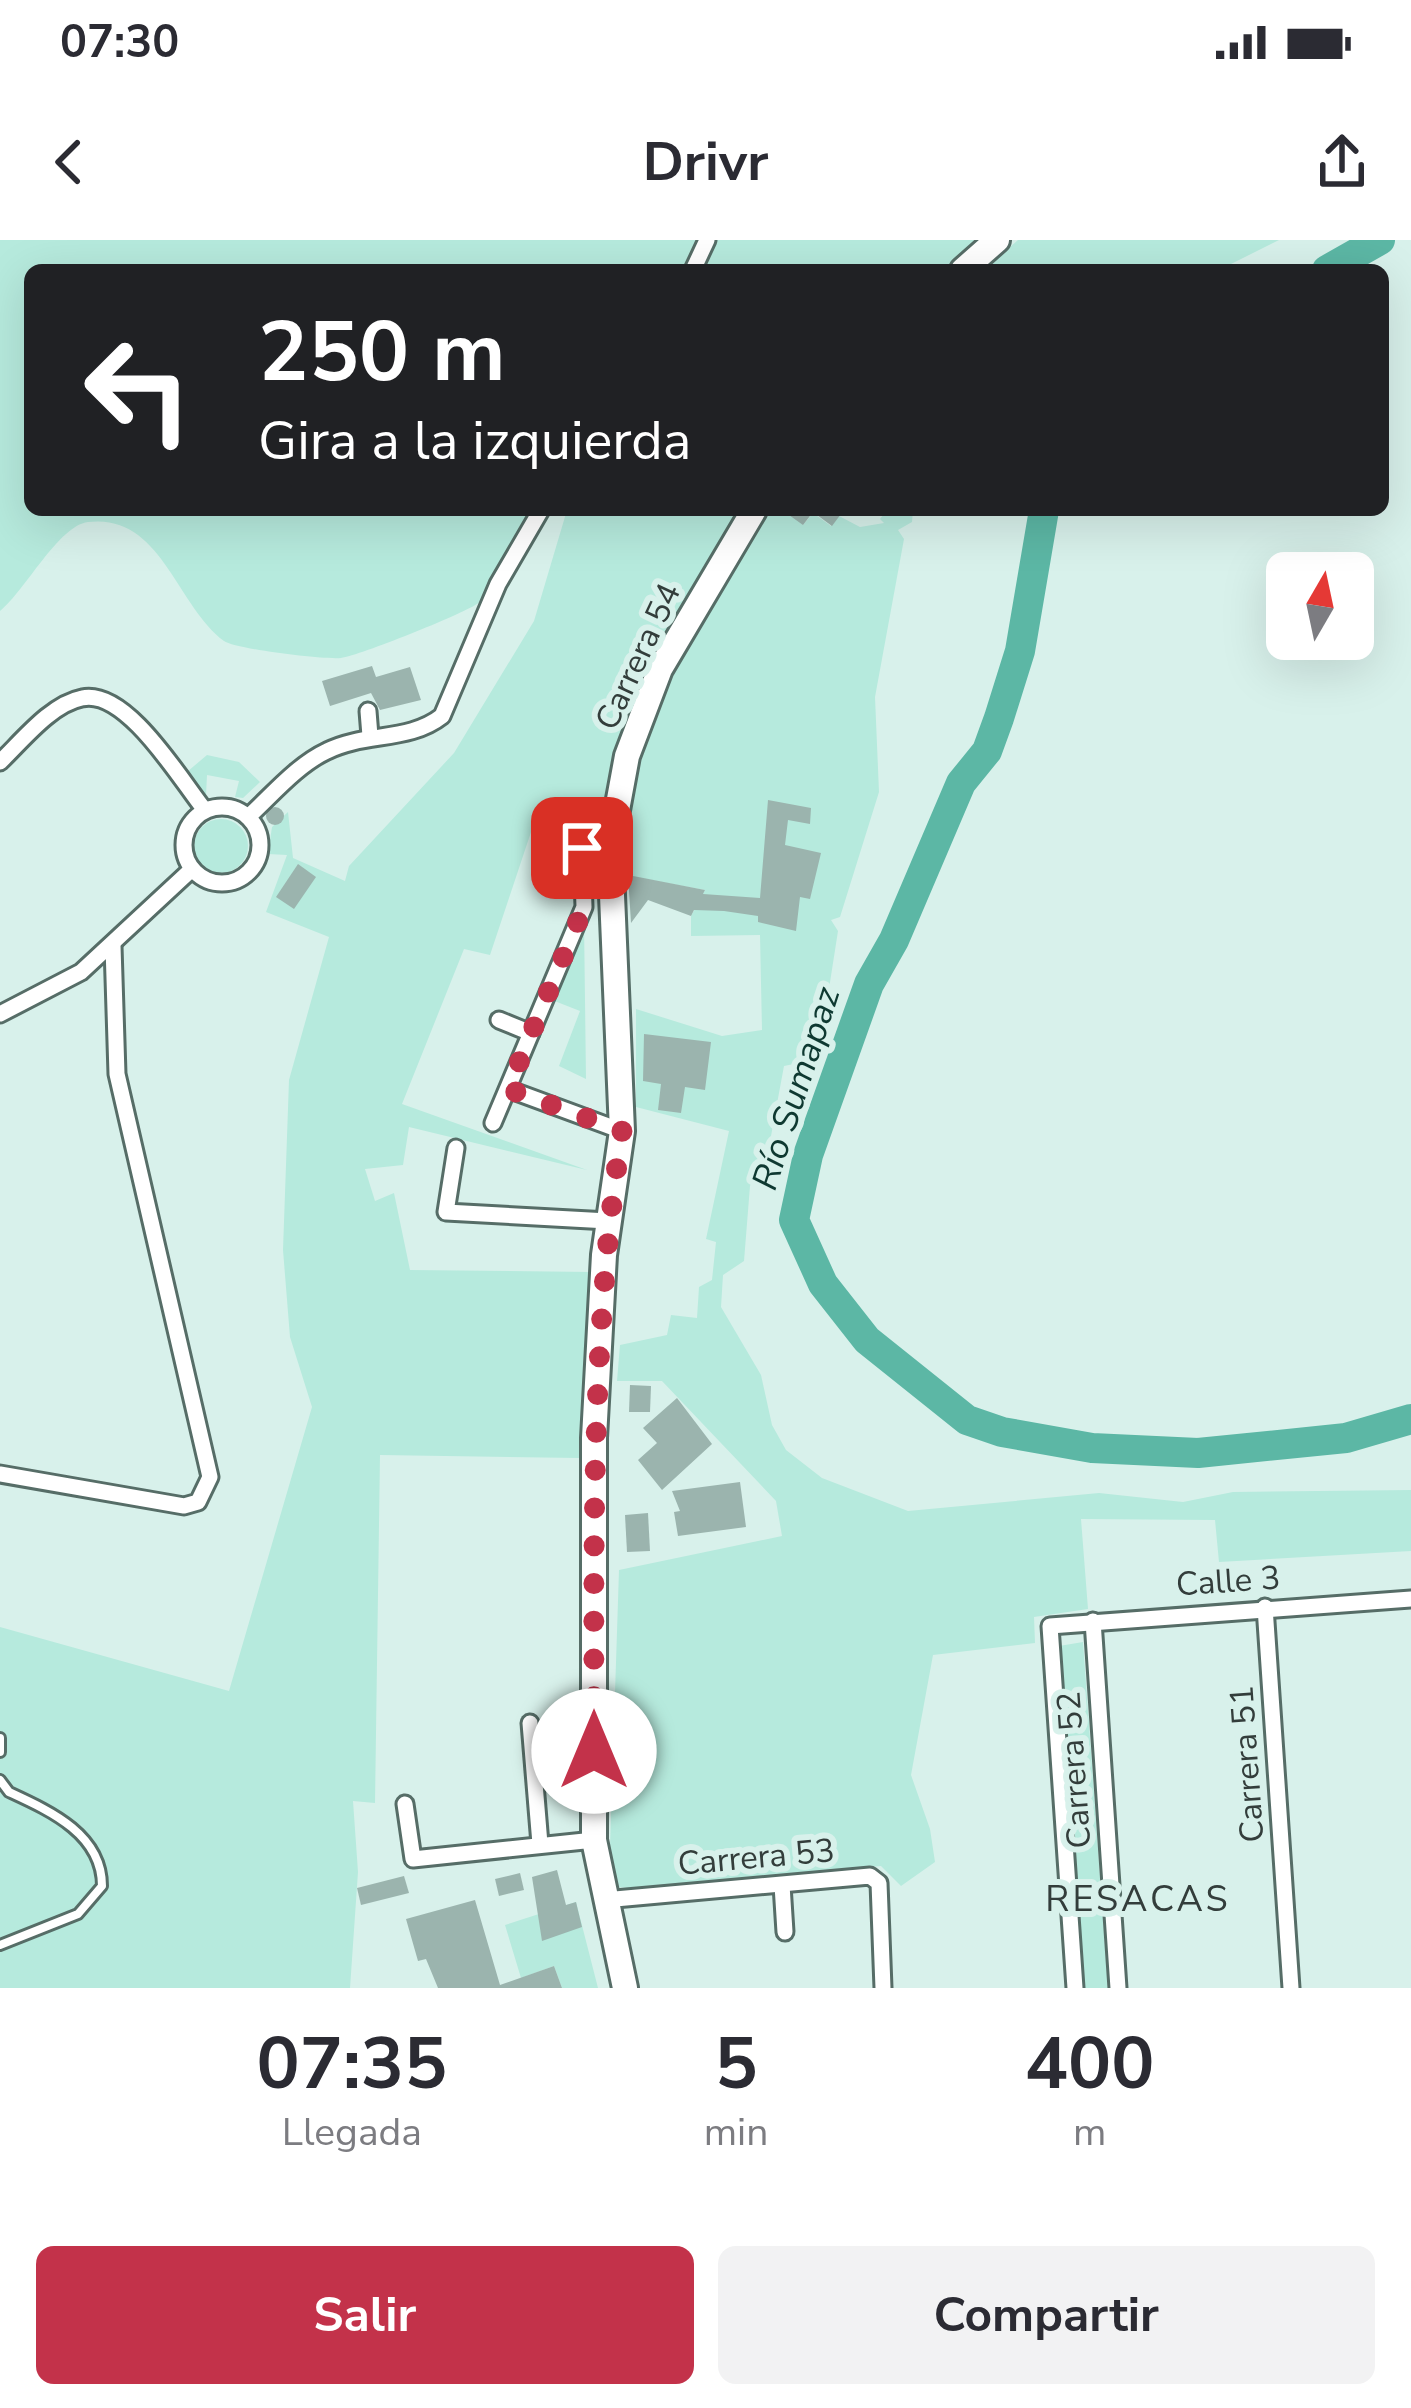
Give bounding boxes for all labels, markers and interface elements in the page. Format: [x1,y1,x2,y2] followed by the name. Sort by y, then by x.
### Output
[60,12,179,73] text: 07:30
[643,125,768,199] text: Drivr
[36,129,102,195] icon: back
[1309,129,1375,195] icon: share
[258,295,506,410] text: 250 m
[60,312,216,468] icon: left
[258,404,691,478] text: Gira a la izquierda
[1266,552,1374,660] north arrow
[1266,552,1374,660] map controls
[585,576,692,737] street label: Carrera 54
[531,797,633,899] pin
[549,815,615,881] icon: arrive
[741,980,852,1196] water label: Río Sumapaz
[1174,1555,1282,1608] street label: Calle 3
[1220,1684,1275,1844] street label: Carrera 51
[531,1688,657,1814] position arrow
[1047,1690,1102,1850] street label: Carrera 52
[676,1828,836,1887] street label: Carrera 53
[1045,1875,1231,1924] district label: RESACAS
[257,2015,447,2113] text: 07:35
[714,2015,758,2113] text: 5
[1025,2015,1154,2113] text: 400
[282,2106,422,2159] text: Llegada
[704,2106,768,2159] text: min
[1073,2106,1106,2159] text: m
[36,2246,694,2384] button: Salir
[718,2246,1375,2384] button: Compartir

